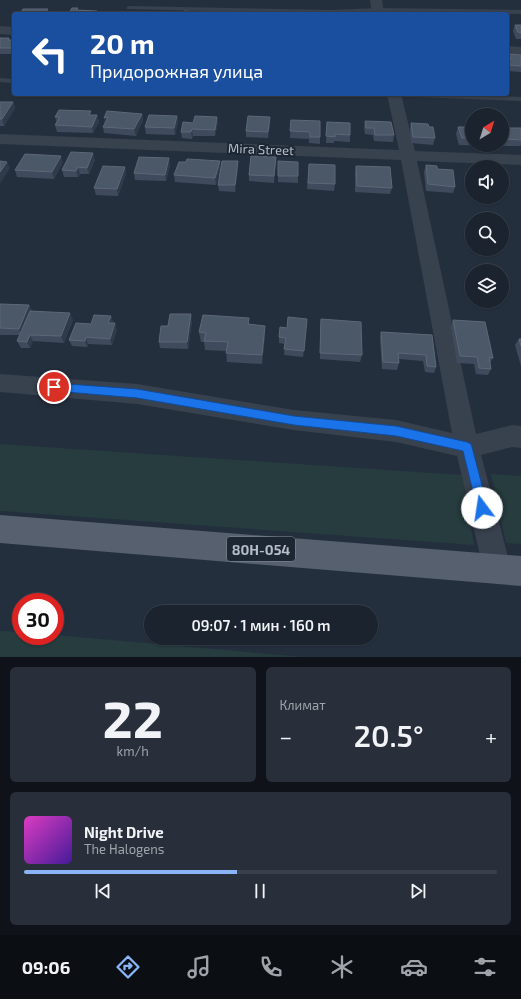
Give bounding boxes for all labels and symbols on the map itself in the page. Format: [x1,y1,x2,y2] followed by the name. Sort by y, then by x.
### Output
[465,108,509,152] north arrow
[228,140,294,158] street label: Mira Street
[37,370,71,404] pin
[461,487,503,529] position arrow
[227,537,295,561] road number: 80Н-054
[12,593,64,645] speed limit sign: 30

